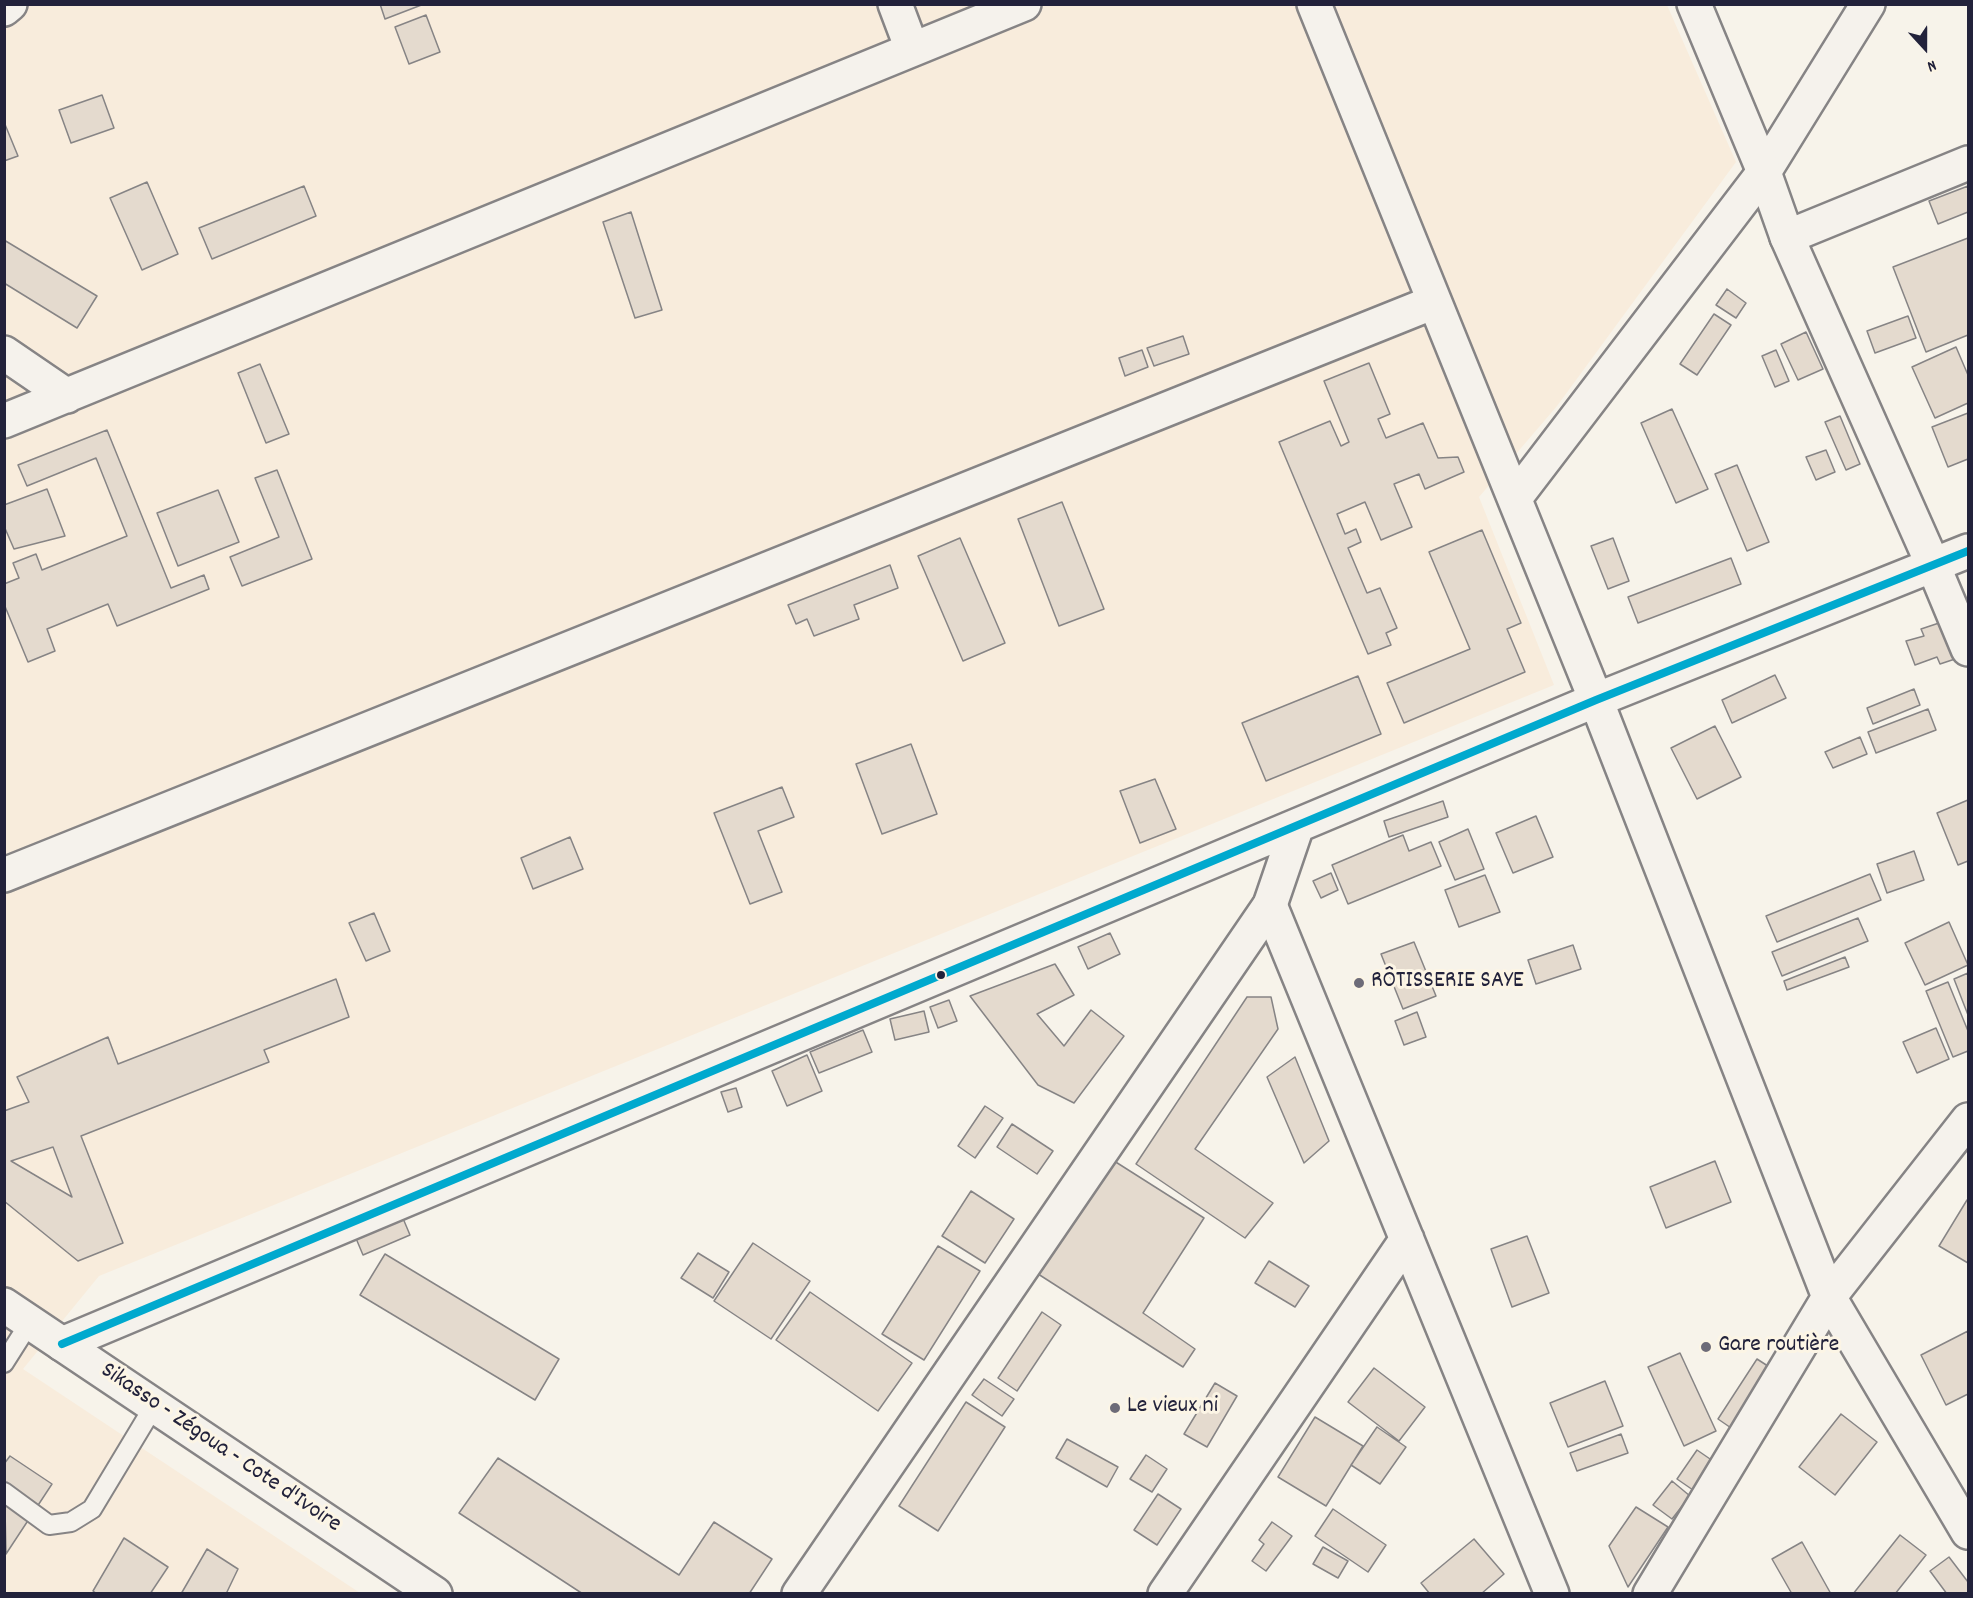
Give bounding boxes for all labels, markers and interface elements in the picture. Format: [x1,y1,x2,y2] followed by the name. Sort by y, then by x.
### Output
[1895,18,1955,78] north arrow
[1924,53,1939,77] text: N
[935,969,947,981] unlabelled marker
[1371,969,1524,997] place label: RÔTISSERIE SAYE
[1352,976,1366,990] marker: RÔTISSERIE SAYE
[1718,1333,1839,1361] place label: Gare routière
[1699,1340,1713,1354] marker: Gare routière
[94,1358,346,1540] street label: Sikasso - Zégoua - Cote d'Ivoire
[1127,1394,1218,1422] place label: Le vieux ni
[1108,1401,1122,1415] marker: Le vieux ni

